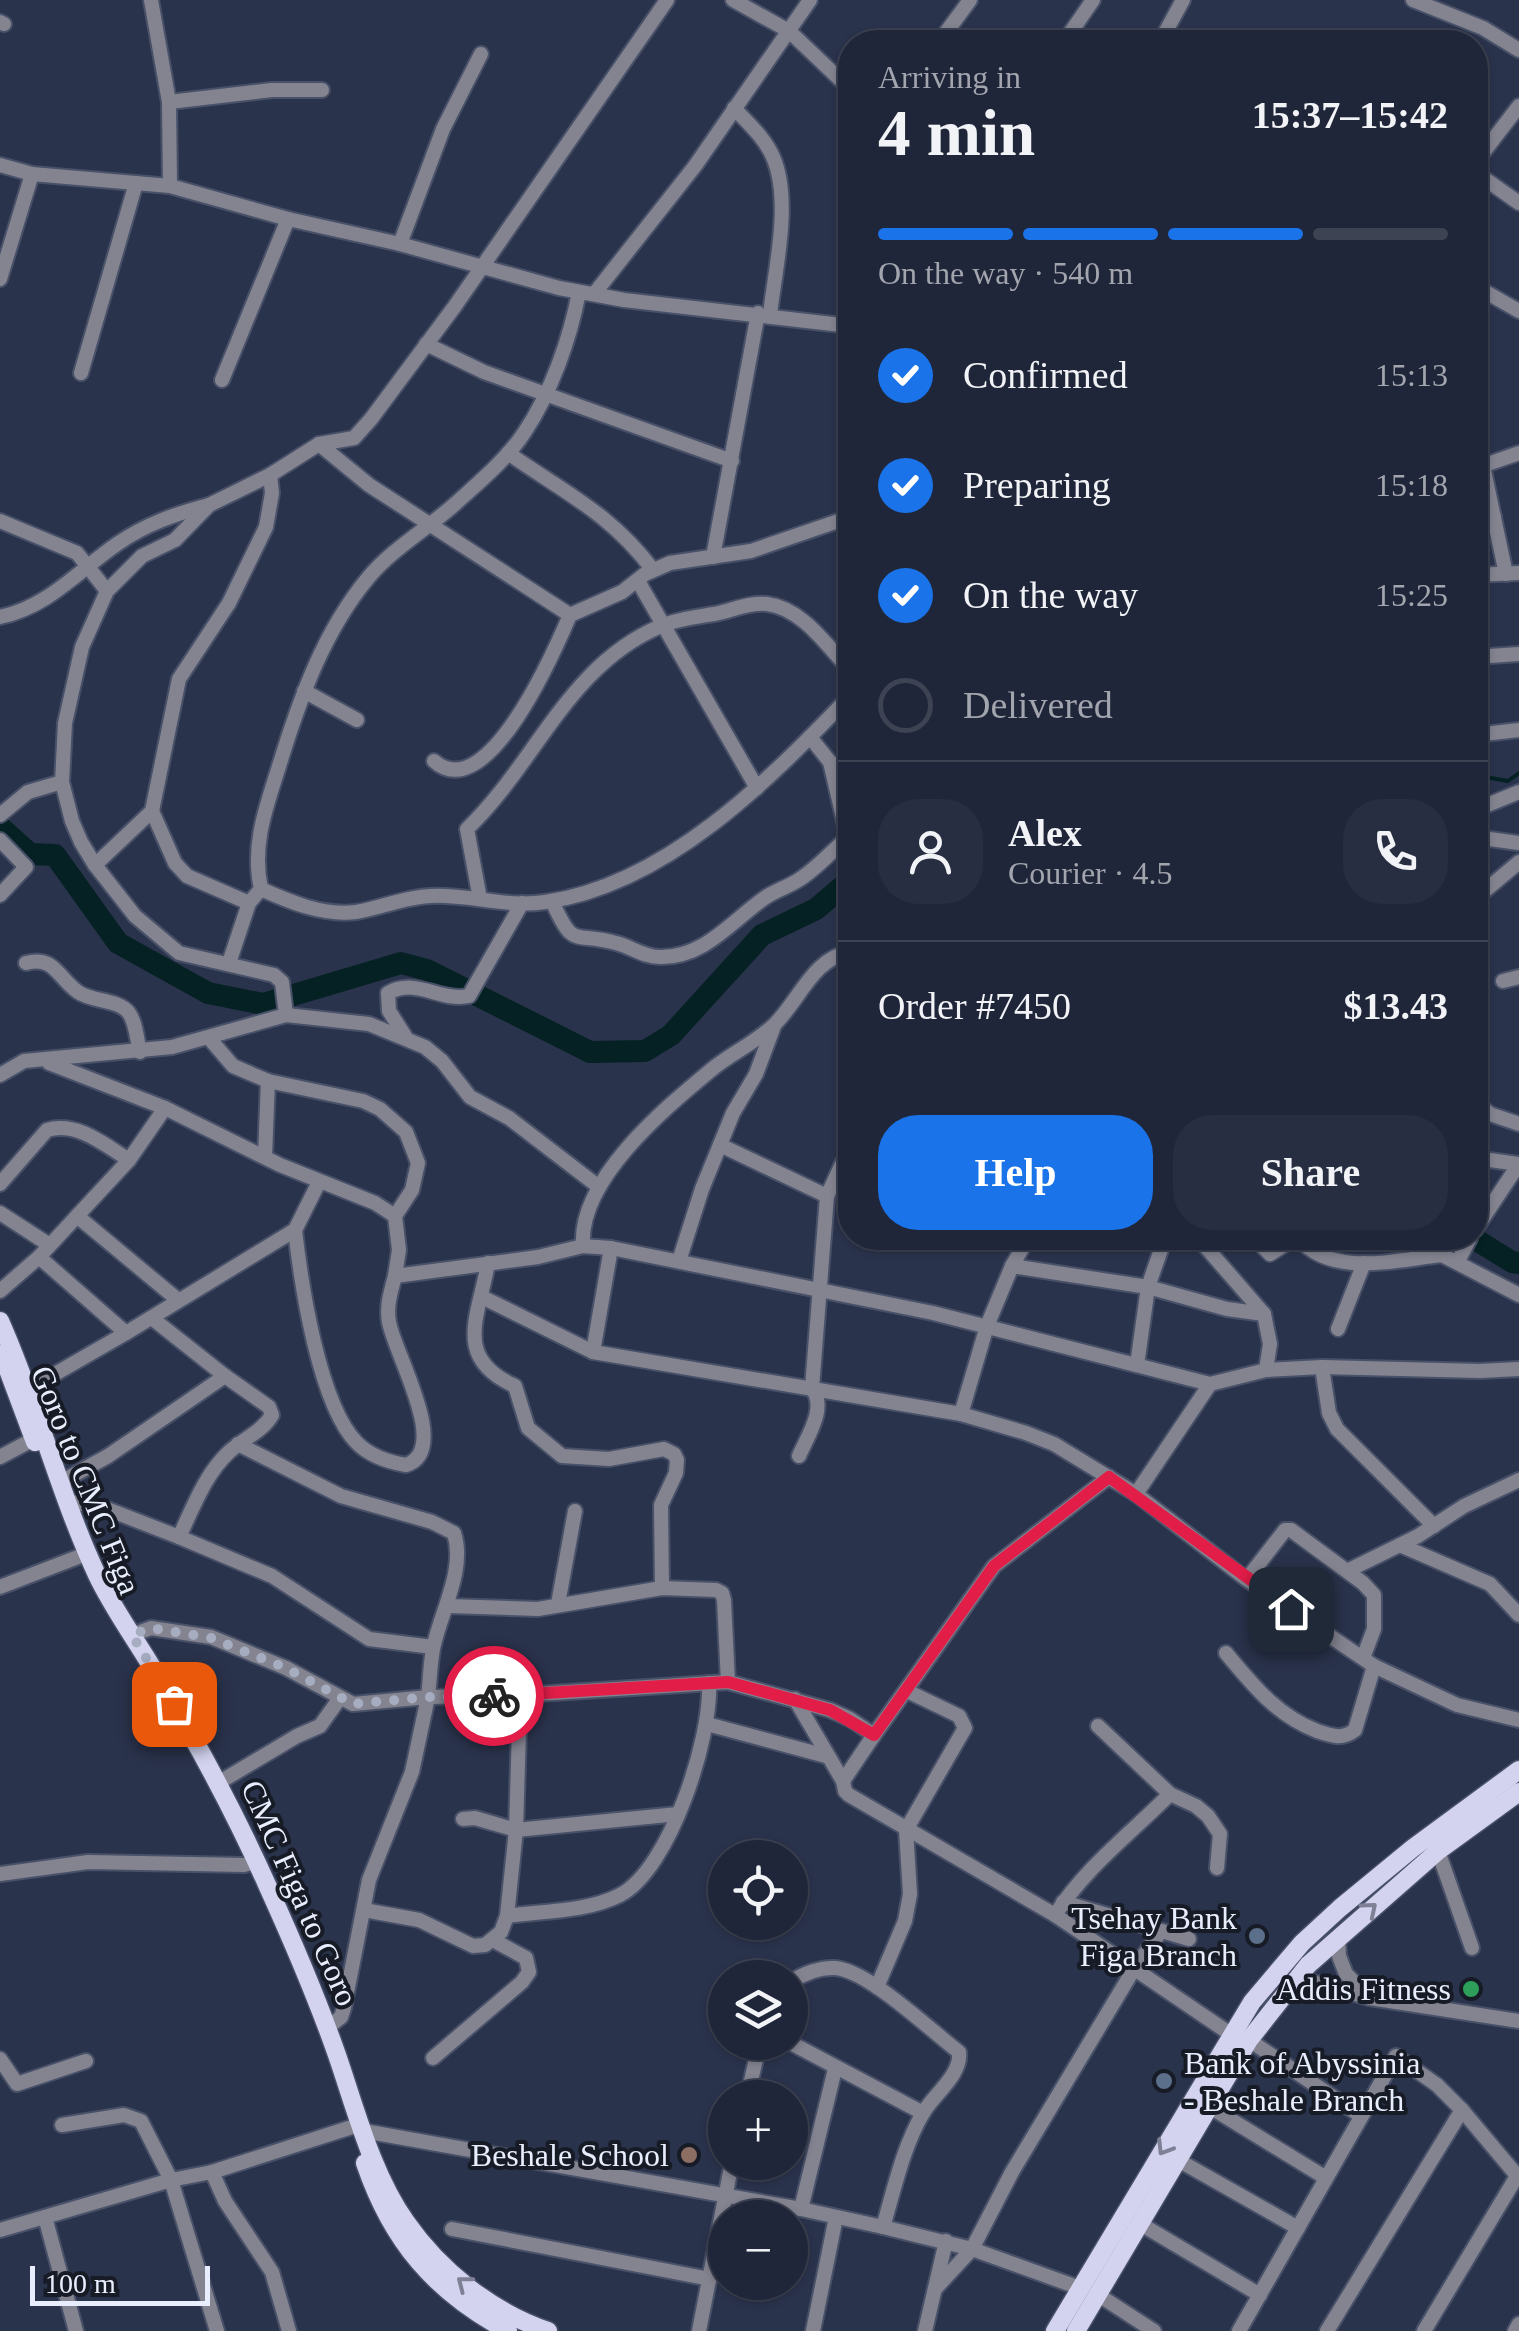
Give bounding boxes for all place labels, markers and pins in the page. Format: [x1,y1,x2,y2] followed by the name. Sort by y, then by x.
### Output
[1249,1567,1334,1652] pin
[132,1662,217,1747] pin
[1071,1900,1237,1973] place label: Tsehay Bank Figa Branch
[1246,1925,1268,1947] marker: Tsehay Bank Figa Branch
[1276,1971,1451,2007] place label: Addis Fitness
[1460,1978,1482,2000] marker: Addis Fitness
[1184,2045,1420,2118] place label: Bank of Abyssinia - Beshale Branch
[1153,2070,1175,2092] marker: Bank of Abyssinia - Beshale Branch
[471,2137,669,2173] place label: Beshale School
[678,2144,700,2166] marker: Beshale School

